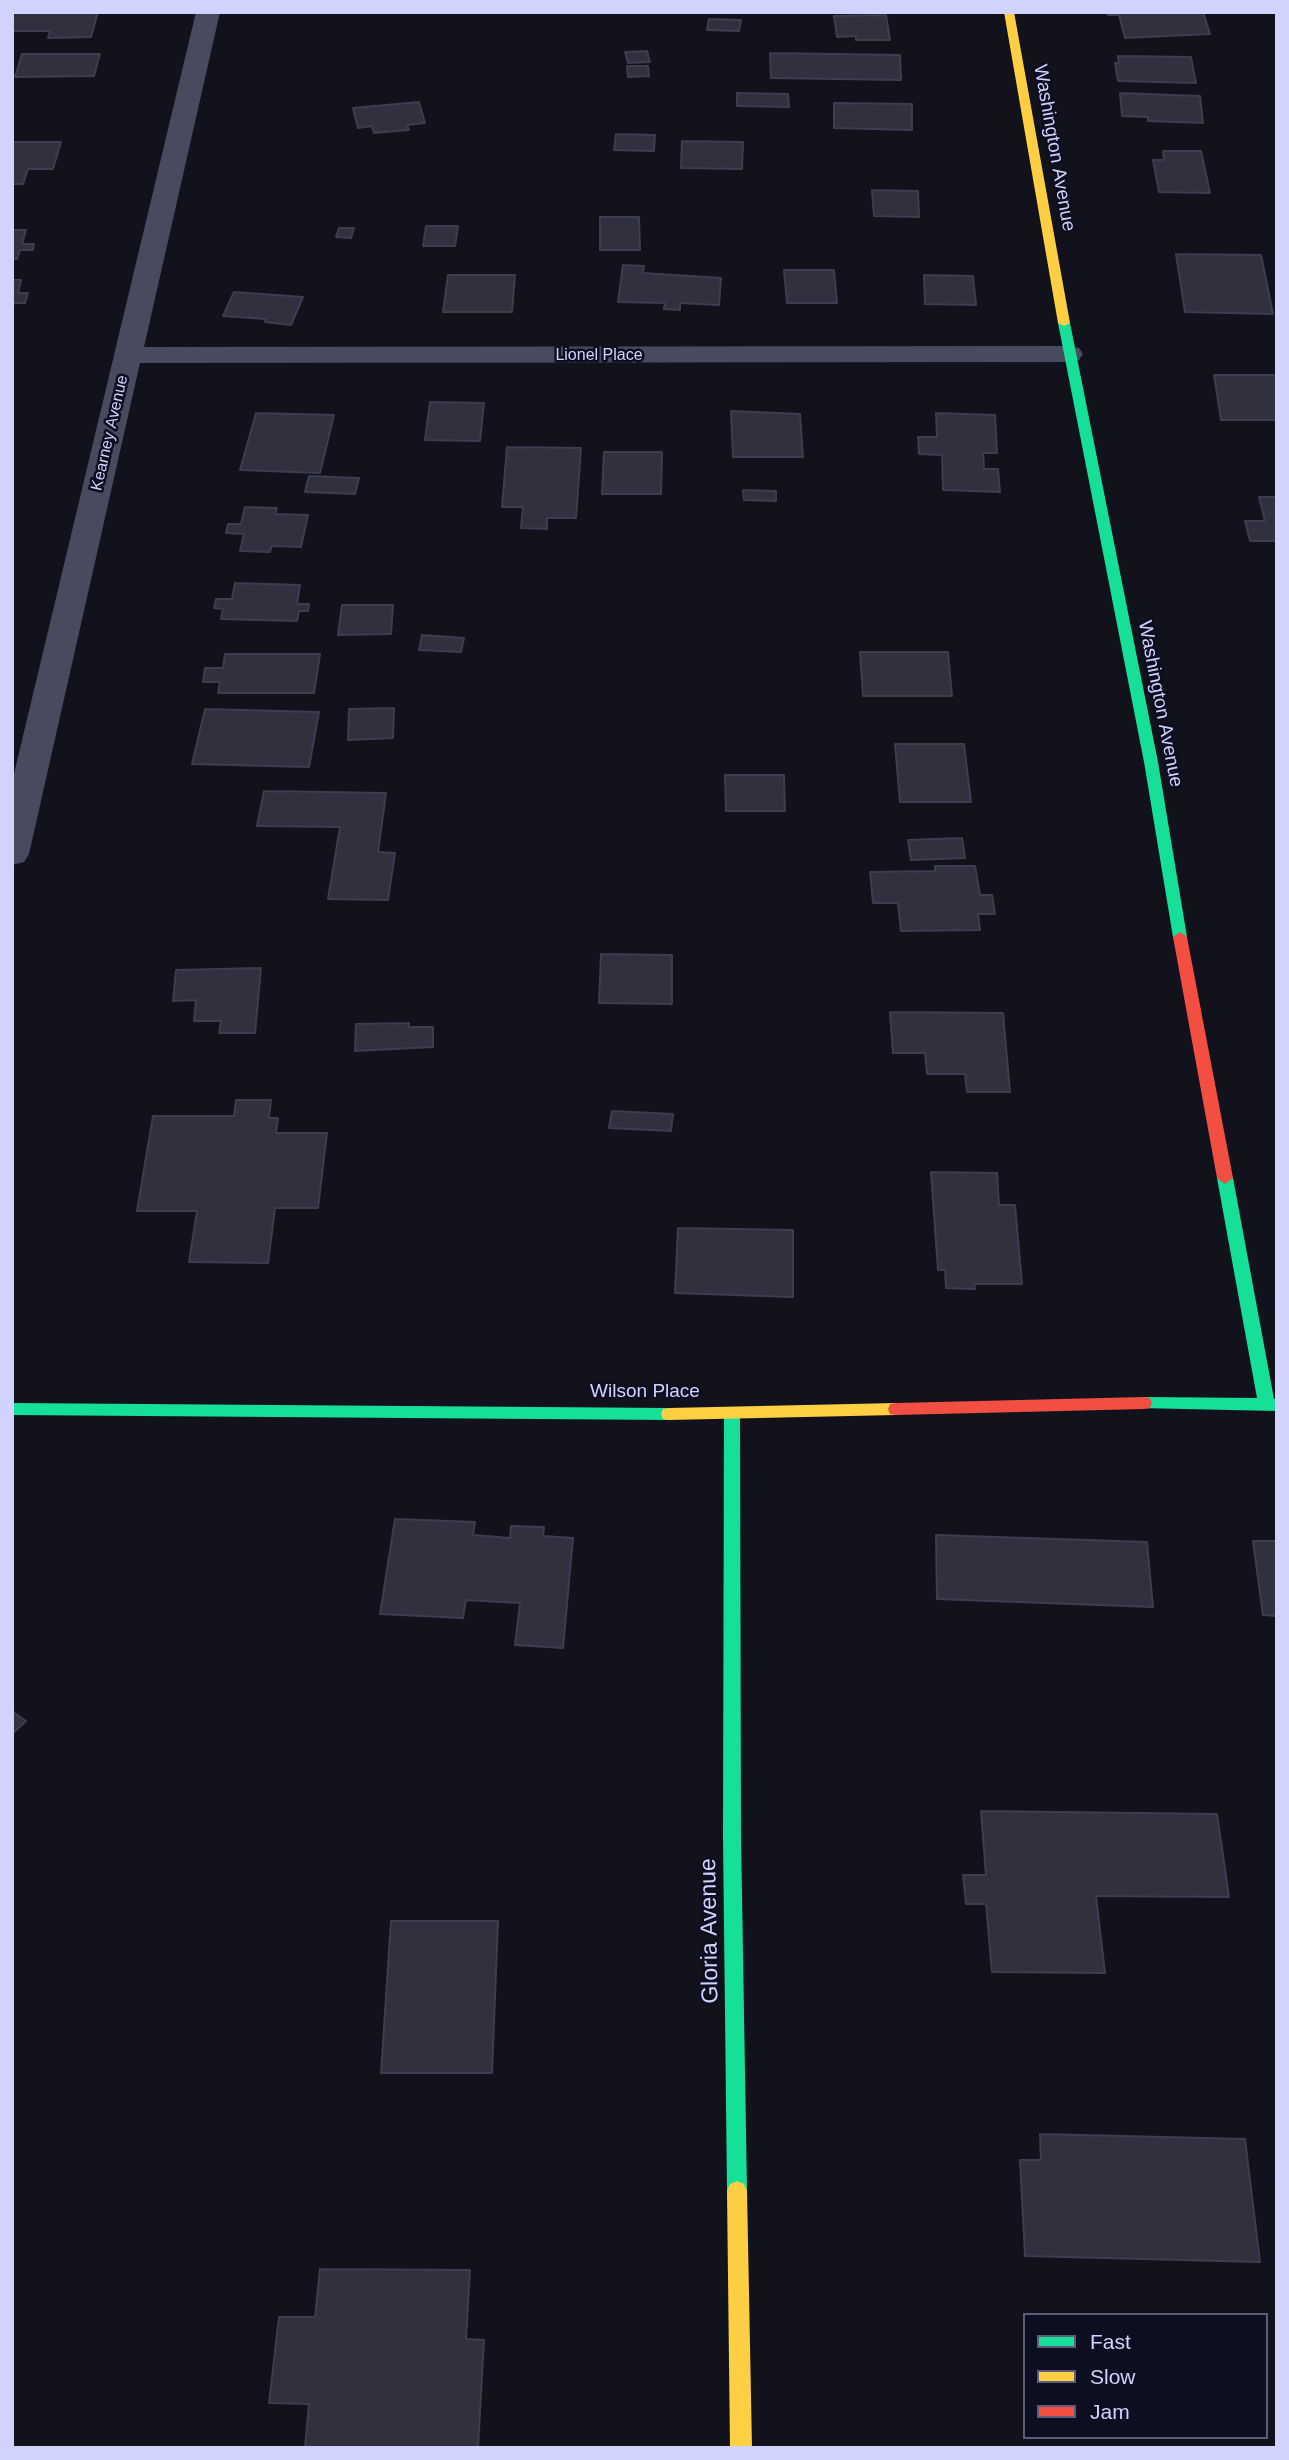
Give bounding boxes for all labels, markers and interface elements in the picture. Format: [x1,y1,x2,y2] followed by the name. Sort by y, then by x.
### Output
[1028,63,1080,233] street label: Washington Avenue
[555,346,643,366] street label: Lionel Place
[87,373,133,493] street label: Kearney Avenue
[1133,619,1187,789] street label: Washington Avenue
[590,1381,700,1403] street label: Wilson Place
[695,1858,725,2004] street label: Gloria Avenue
[1023,2313,1268,2439] legend
[1090,2330,1131,2353] text: Fast
[1090,2365,1136,2388] text: Slow
[1090,2400,1130,2423] text: Jam

